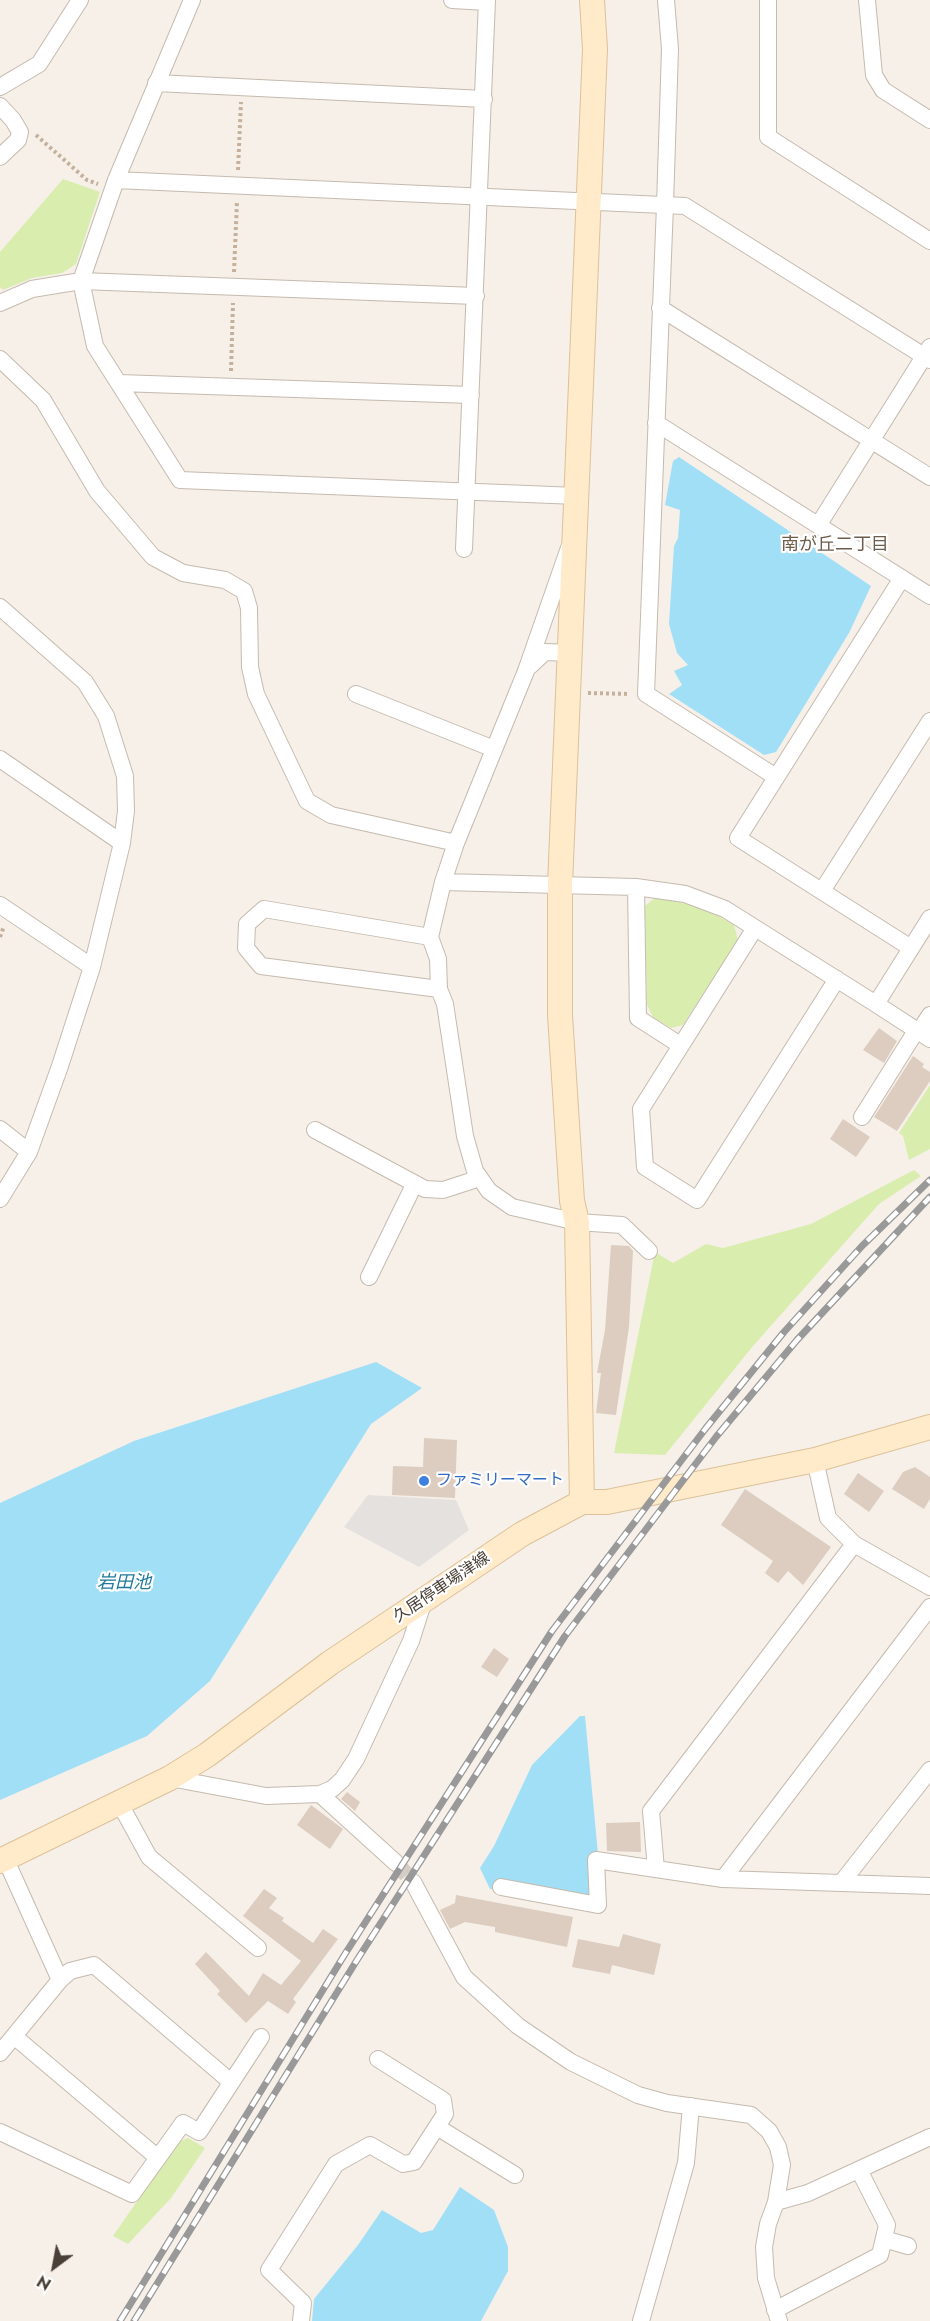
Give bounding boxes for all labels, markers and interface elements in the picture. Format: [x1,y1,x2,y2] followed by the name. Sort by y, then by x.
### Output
[781,535,889,557] district label: 南が丘二丁目
[436,1471,564,1491] place label: ファミリーマート
[417,1474,431,1488] marker: ファミリーマート
[390,1549,494,1627] street label: 久居停車場津線
[97,1573,151,1595] water label: 岩田池
[24,2237,84,2297] north arrow
[33,2270,56,2296] text: N

